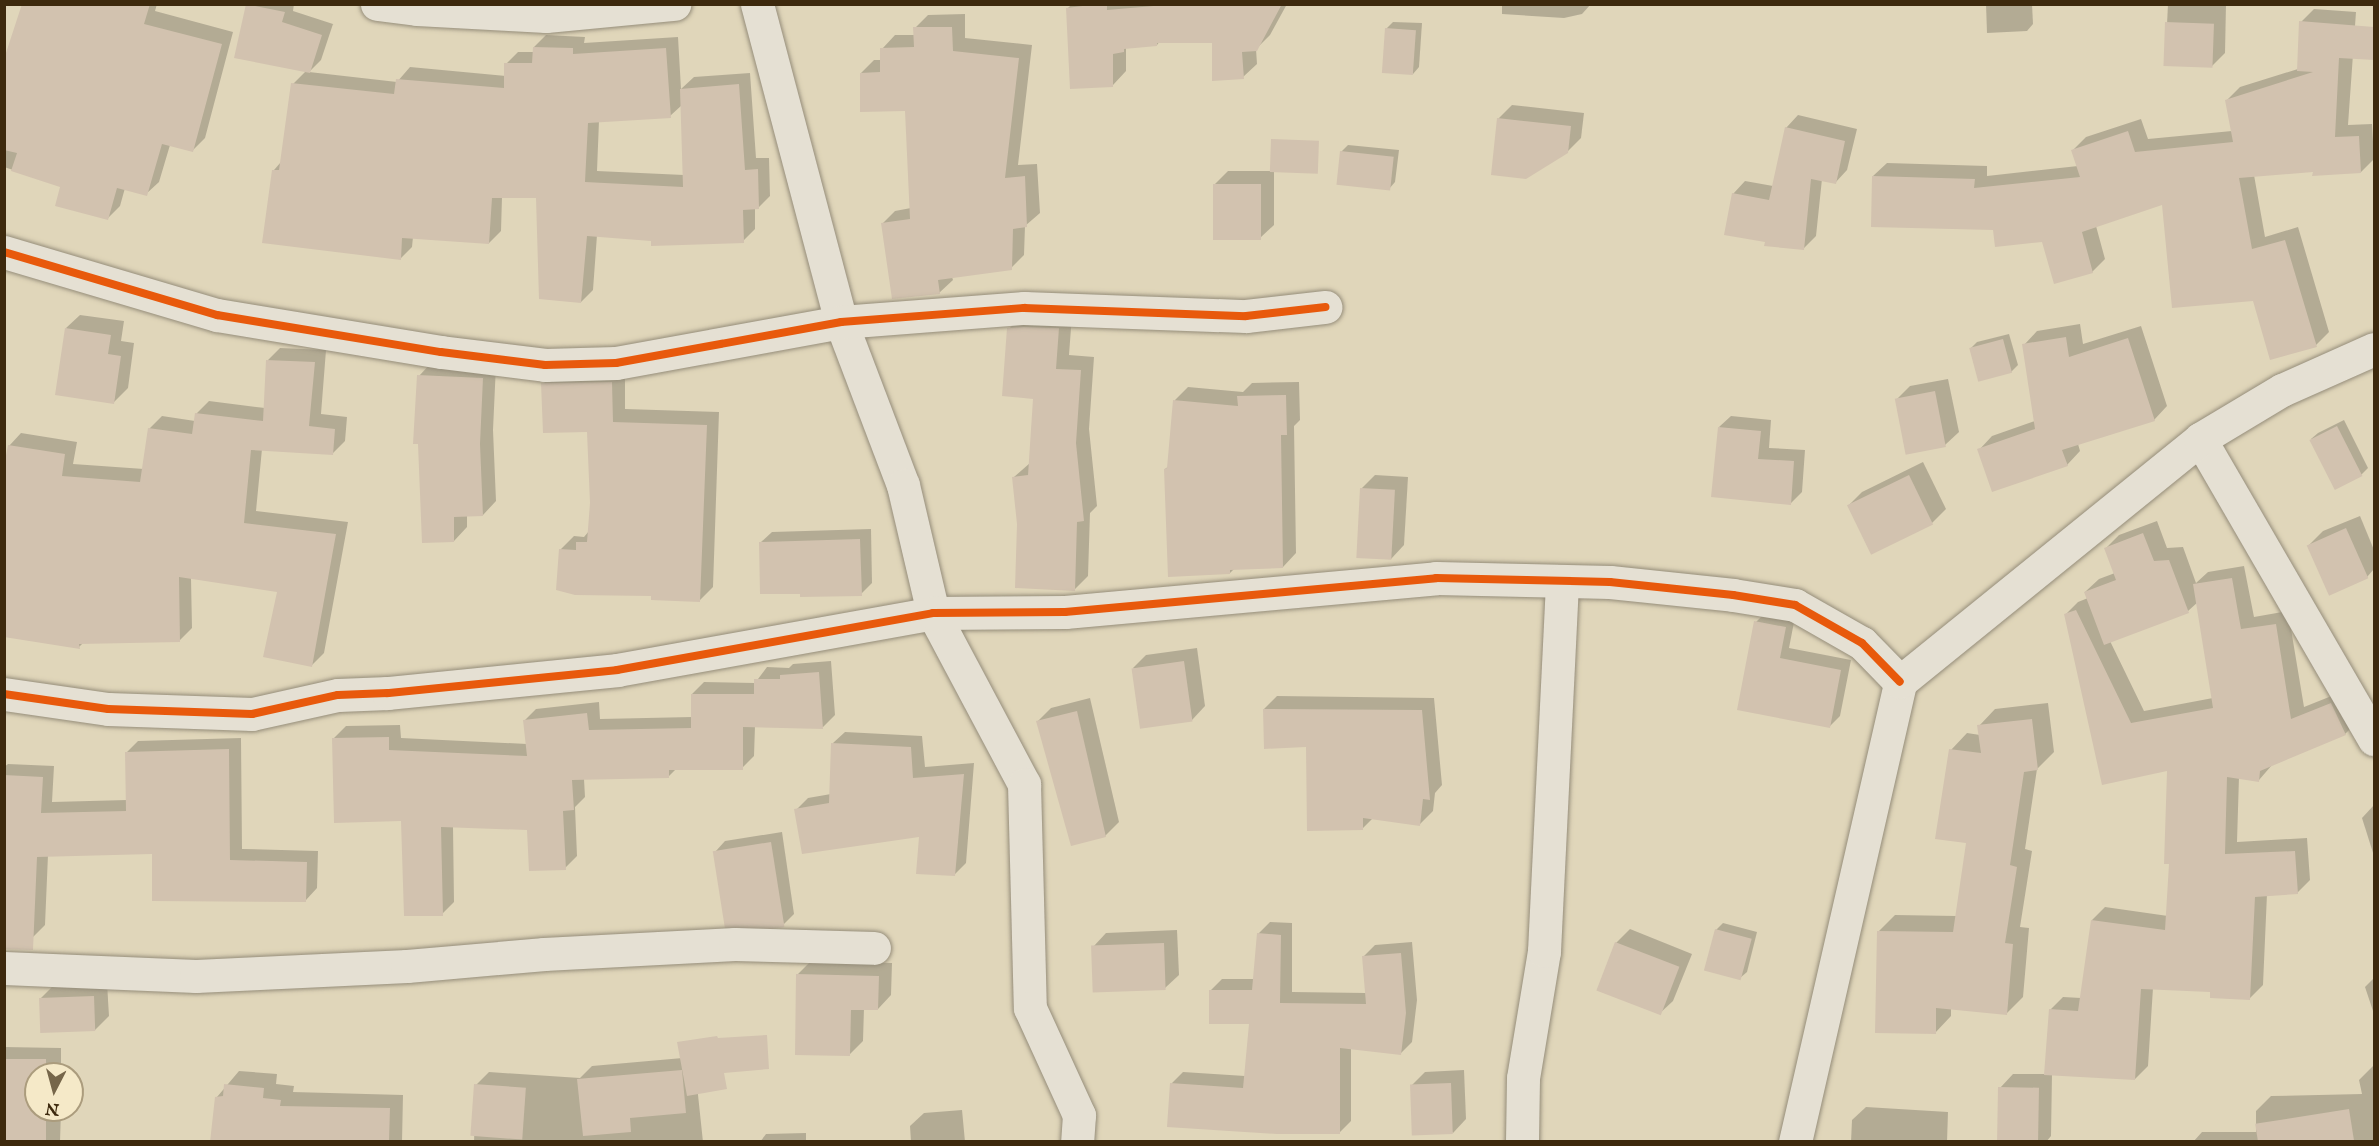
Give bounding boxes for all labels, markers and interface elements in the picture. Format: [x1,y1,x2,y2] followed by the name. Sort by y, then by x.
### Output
[24,1062,84,1122] north arrow
[44,1097,60,1119] text: N

